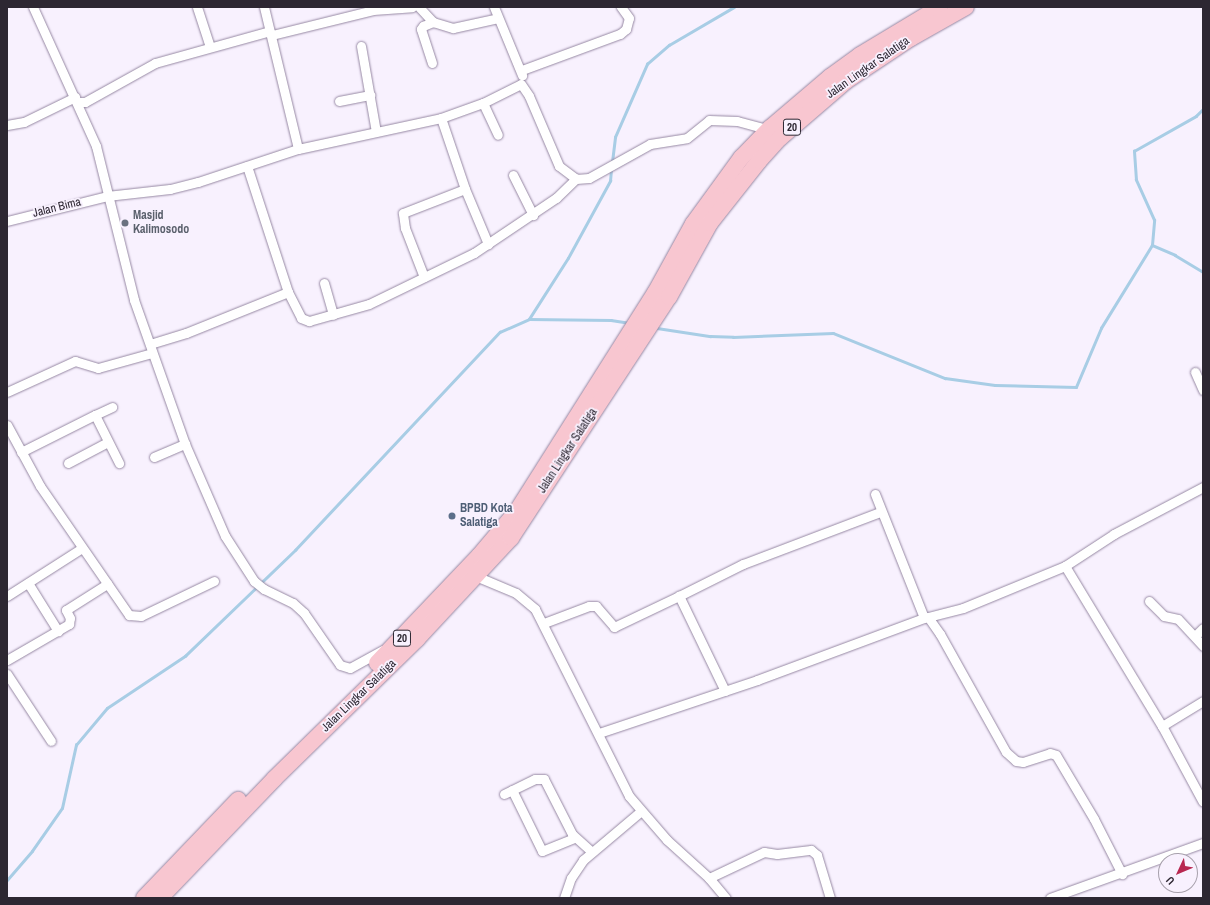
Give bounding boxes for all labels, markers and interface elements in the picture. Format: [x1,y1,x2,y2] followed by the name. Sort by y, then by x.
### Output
[824,34,912,102] street label: Jalan Lingkar Salatiga
[782,118,802,136] road number: 20
[31,195,83,221] street label: Jalan Bima
[133,209,189,237] place label: Masjid Kalimosodo
[120,218,130,228] marker: Masjid Kalimosodo
[535,406,601,496] street label: Jalan Lingkar Salatiga
[460,502,512,530] place label: BPBD Kota Salatiga
[447,511,457,521] marker: BPBD Kota Salatiga
[392,629,412,647] road number: 20
[319,657,399,735] street label: Jalan Lingkar Salatiga
[1158,853,1198,893] north arrow
[1163,873,1177,888] text: U

